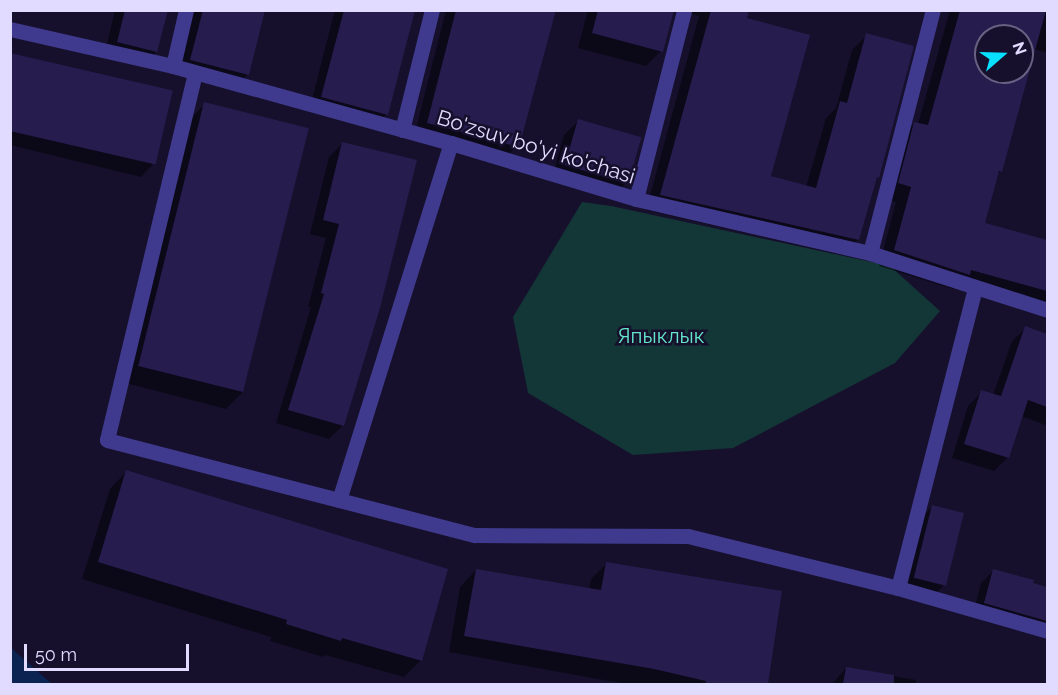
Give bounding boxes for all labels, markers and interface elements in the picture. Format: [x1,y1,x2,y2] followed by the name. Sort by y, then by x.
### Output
[974,24,1034,84] north arrow
[1008,39,1031,57] text: N
[434,105,638,189] street label: Bo'zsuv bo'yi ko'chasi
[617,323,705,349] park label: Япыклык
[27,632,192,670] scale bar
[35,644,77,665] text: 50 m

